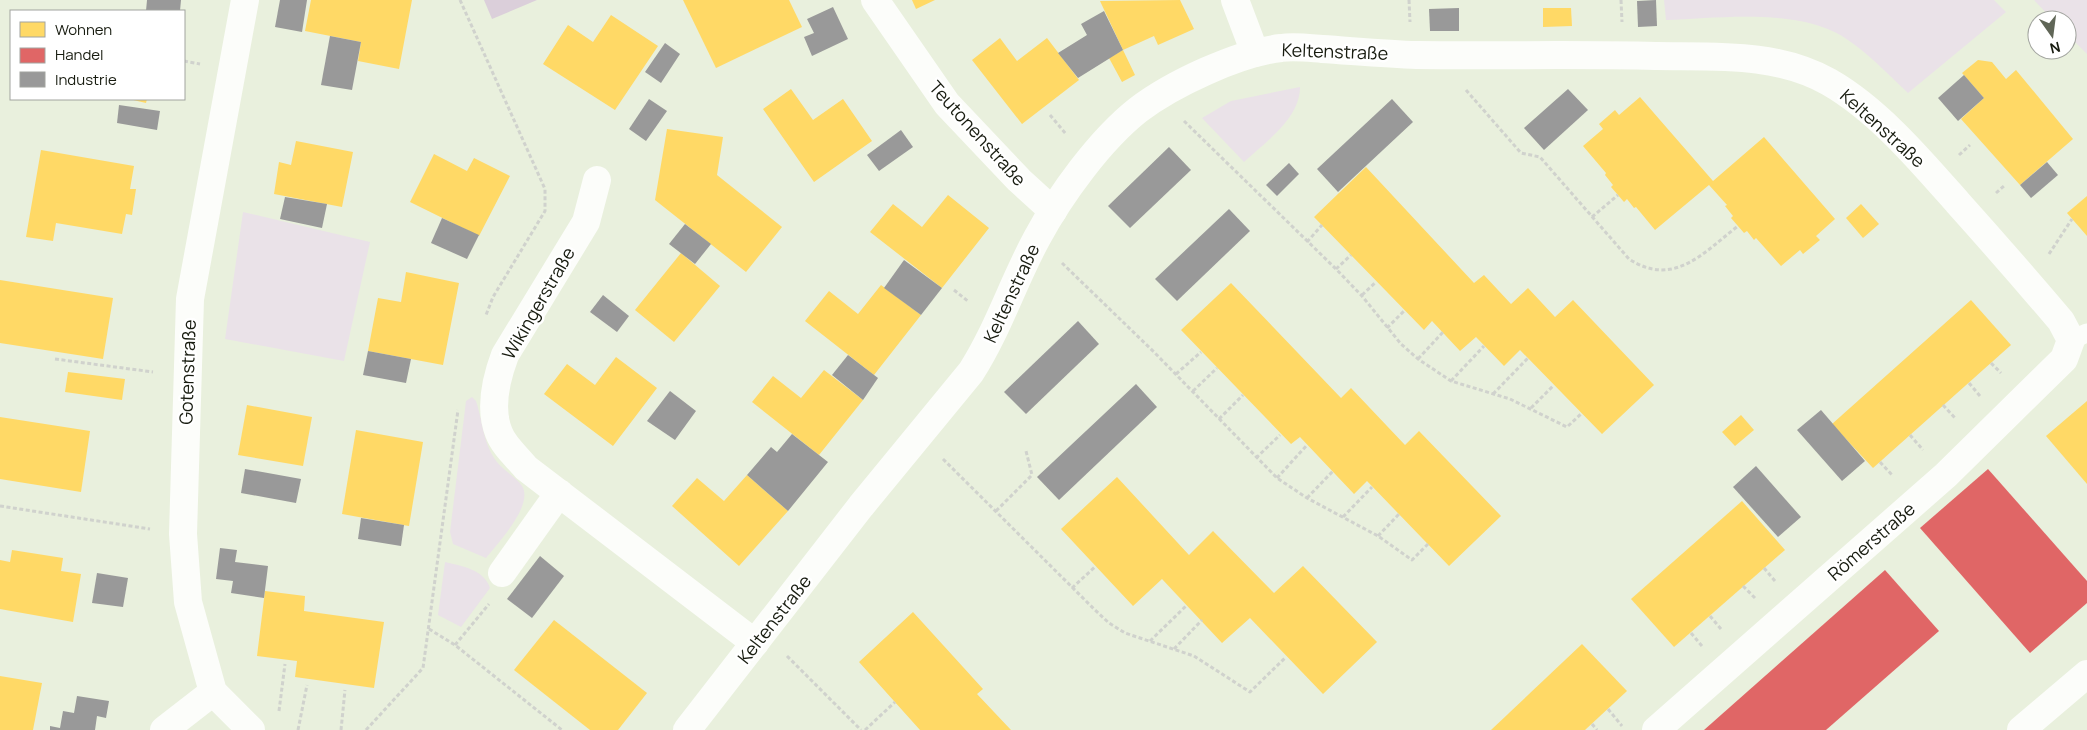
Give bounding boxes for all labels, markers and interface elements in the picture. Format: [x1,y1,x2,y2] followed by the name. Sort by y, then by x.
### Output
[10,10,185,100] legend
[2027,10,2077,60] north arrow
[55,19,112,40] text: Wohnen
[1281,37,1389,65] street label: Keltenstraße
[2048,38,2062,59] text: N
[55,44,104,65] text: Handel
[55,69,117,90] text: Industrie
[924,75,1032,191] street label: Teutonenstraße
[1835,83,1931,173] street label: Keltenstraße
[978,240,1044,346] street label: Keltenstraße
[496,242,580,364] street label: Wikingerstraße
[173,319,201,425] street label: Gotenstraße
[1822,497,1920,585] street label: Römerstraße
[732,570,816,668] street label: Keltenstraße

